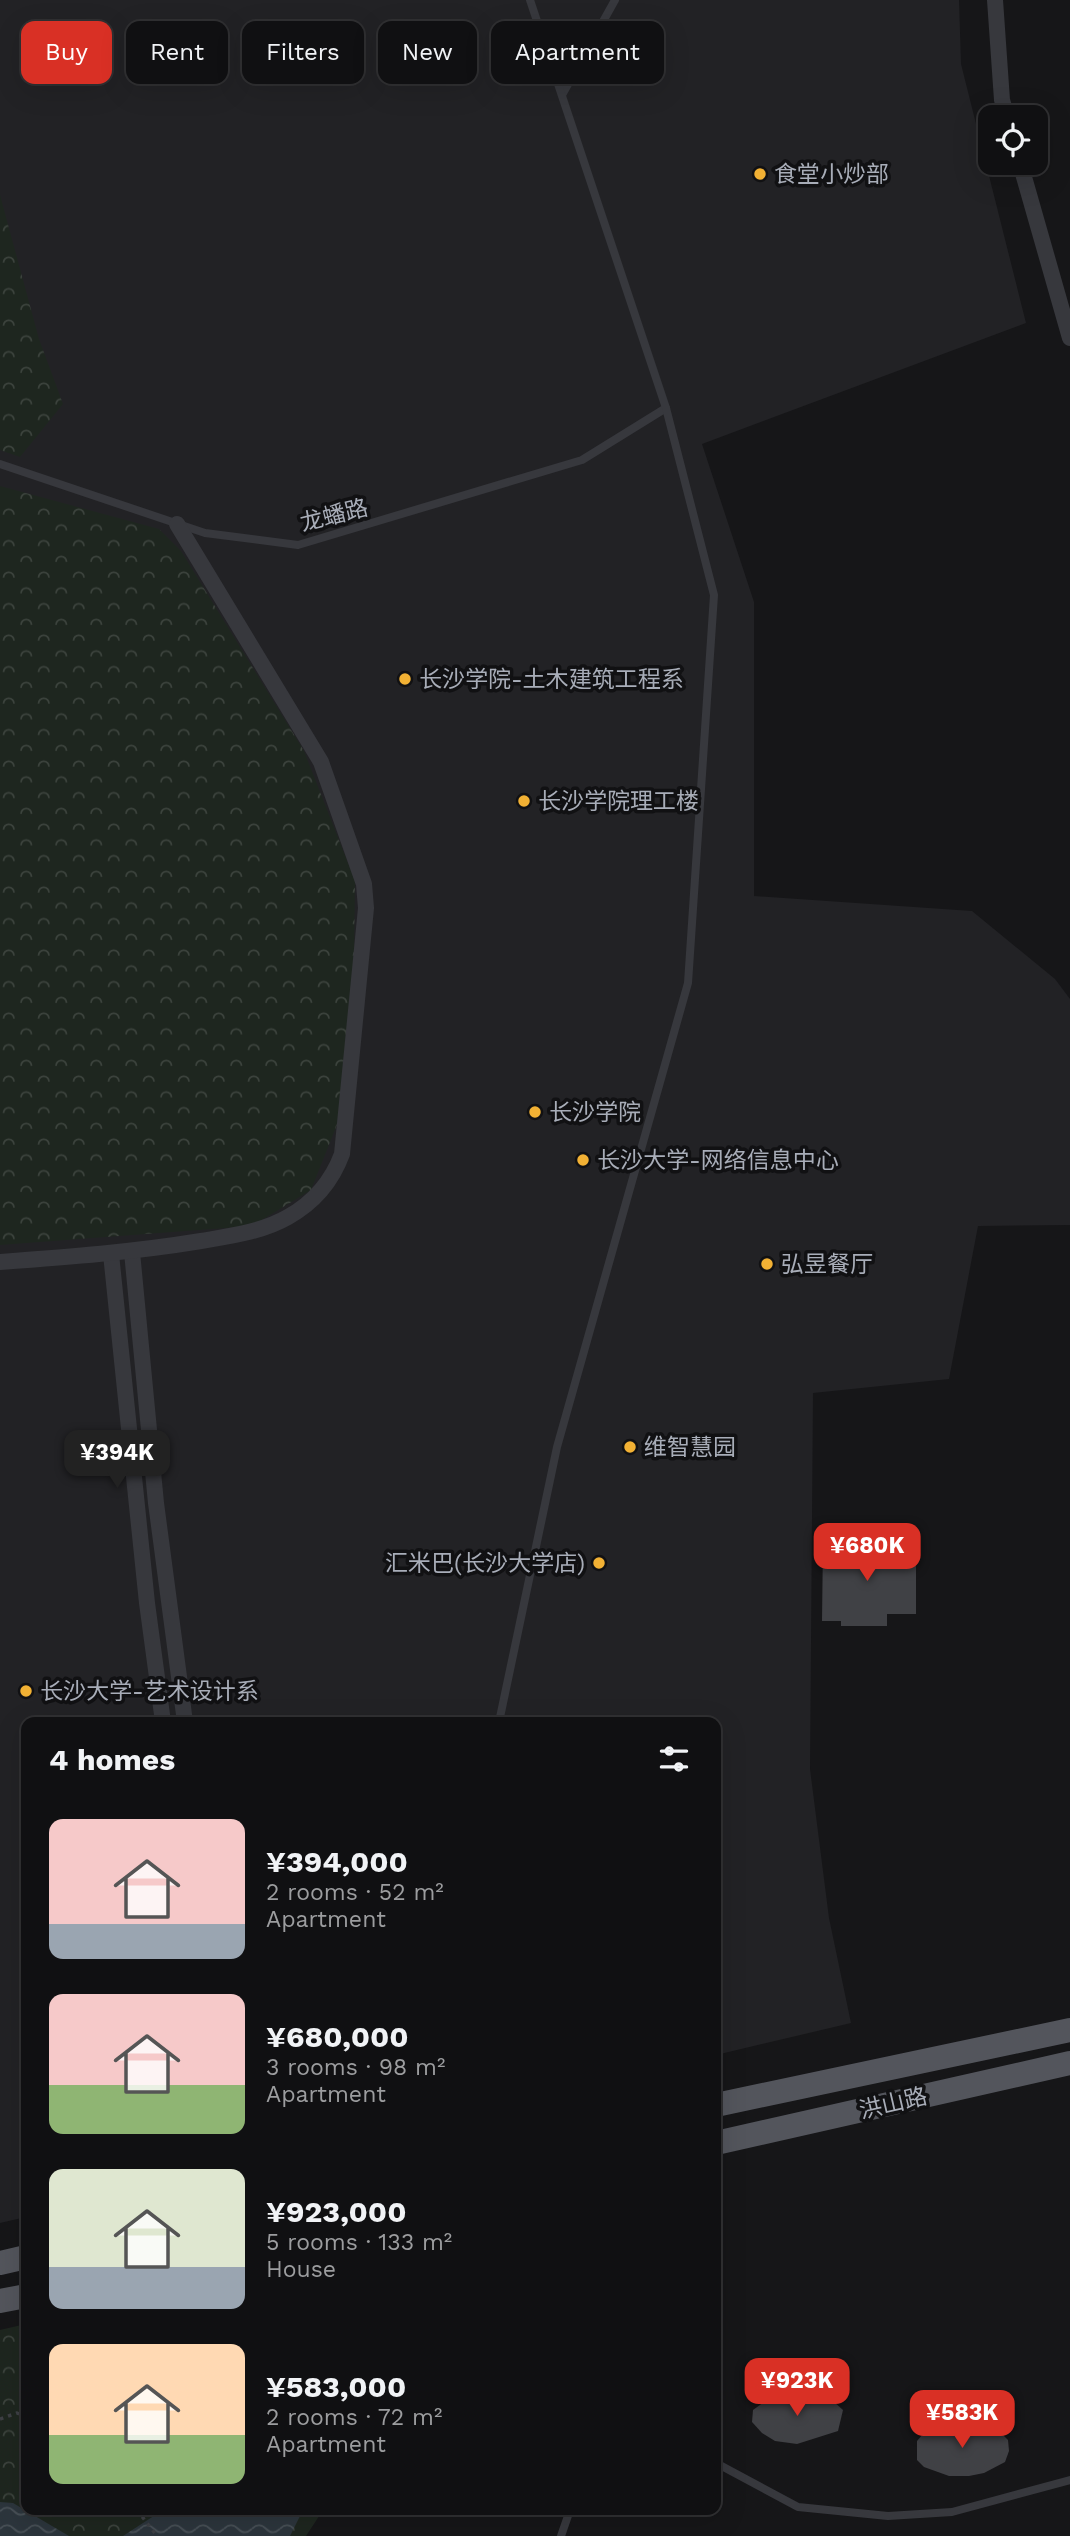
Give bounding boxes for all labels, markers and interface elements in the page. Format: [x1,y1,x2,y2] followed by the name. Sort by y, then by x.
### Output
[21,21,112,84] chip: Buy
[126,21,228,84] chip: Rent
[242,21,364,84] chip: Filters
[378,21,477,84] chip: New
[491,21,664,84] chip: Apartment
[978,105,1048,175] map controls
[978,105,1048,175] button: locate
[774,161,889,188] place label: 食堂小炒部
[752,166,768,182] marker: 食堂小炒部
[297,494,371,537] street label: 龙蟠路
[419,666,684,693] place label: 长沙学院-土木建筑工程系
[397,671,413,687] marker: 长沙学院-土木建筑工程系
[538,788,699,815] place label: 长沙学院理工楼
[516,793,532,809] marker: 长沙学院理工楼
[549,1099,641,1126] place label: 长沙学院
[527,1104,543,1120] marker: 长沙学院
[597,1147,839,1174] place label: 长沙大学-网络信息中心
[575,1152,591,1168] marker: 长沙大学-网络信息中心
[781,1251,873,1278] place label: 弘昱餐厅
[759,1256,775,1272] marker: 弘昱餐厅
[68,1430,166,1490] pin: ¥394K
[644,1434,736,1461] place label: 维智慧园
[80,1439,154,1466] text: ¥394K
[622,1439,638,1455] marker: 维智慧园
[818,1524,916,1583] pin: ¥680K
[830,1532,904,1559] text: ¥680K
[385,1550,585,1577] place label: 汇米巴(长沙大学店)
[591,1555,607,1571] marker: 汇米巴(长沙大学店)
[40,1678,259,1705] place label: 长沙大学-艺术设计系
[18,1683,34,1699] marker: 长沙大学-艺术设计系
[655,1740,693,1778] icon: filters
[49,1742,175,1777] text: 4 homes
[266,1844,408,1879] text: ¥394,000
[105,1847,189,1931] icon: home
[266,1879,444,1906] text: 2 rooms · 52 m²
[266,1906,386,1933] text: Apartment
[266,2019,409,2054] text: ¥680,000
[105,2022,189,2106] icon: home
[266,2054,445,2081] text: 3 rooms · 98 m²
[266,2081,386,2108] text: Apartment
[856,2083,930,2124] street label: 洪山路
[266,2194,407,2229] text: ¥923,000
[105,2197,189,2281] icon: home
[266,2229,452,2256] text: 5 rooms · 133 m²
[266,2256,336,2283] text: House
[748,2358,846,2418] pin: ¥923K
[761,2367,833,2394] text: ¥923K
[266,2369,406,2404] text: ¥583,000
[105,2372,189,2456] icon: home
[913,2390,1011,2450] pin: ¥583K
[926,2399,998,2426] text: ¥583K
[266,2404,442,2431] text: 2 rooms · 72 m²
[266,2431,386,2458] text: Apartment

